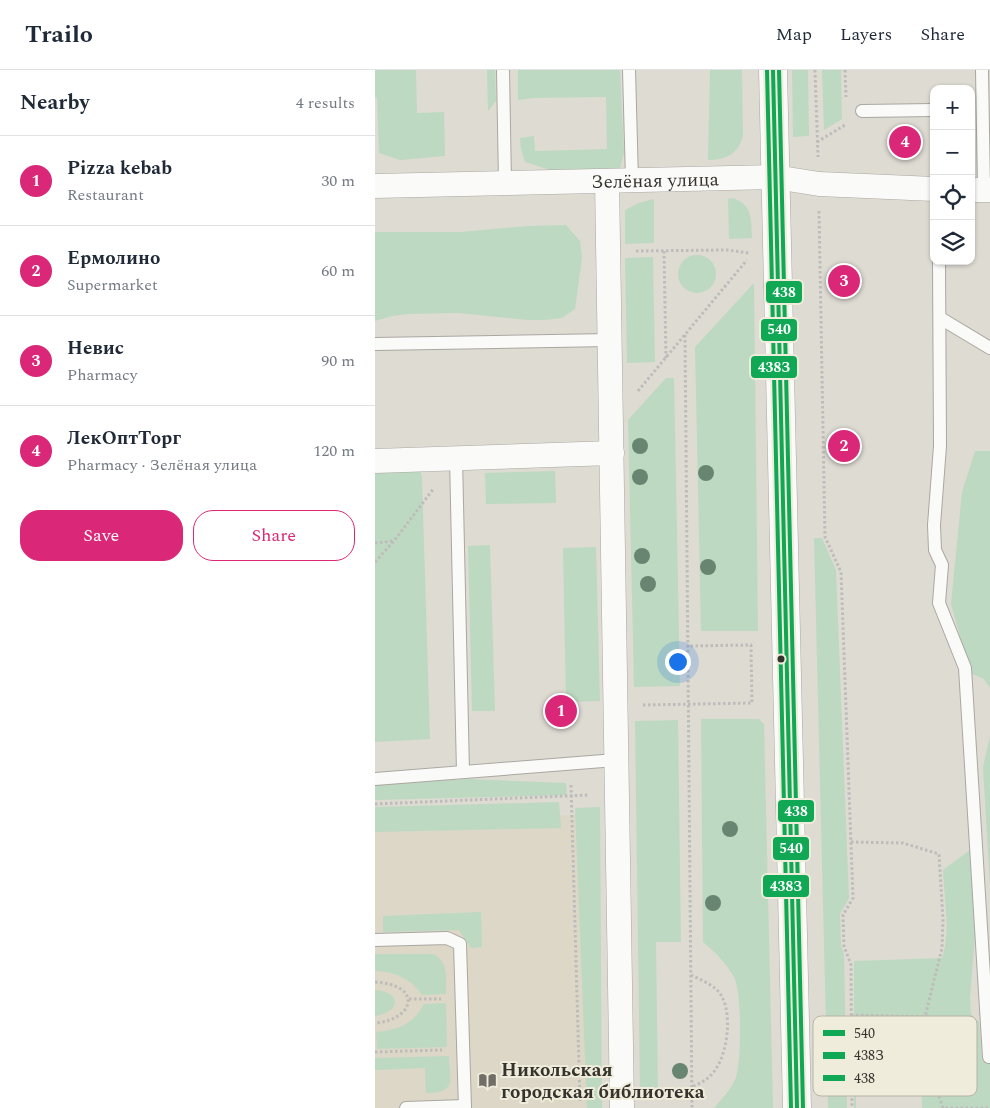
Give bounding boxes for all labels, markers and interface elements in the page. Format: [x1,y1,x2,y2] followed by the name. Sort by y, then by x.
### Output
[25,17,93,53] text: Trailo
[776,21,812,48] text: Map
[840,21,892,48] text: Layers
[920,21,965,48] text: Share
[930,85,975,265] map controls
[930,85,975,130] button: +
[20,87,90,119] text: Nearby
[296,91,355,115] text: 4 results
[889,123,921,161] pin: 4
[930,130,975,175] button: −
[67,154,172,183] text: Pizza kebab
[591,165,720,197] street label: Зелёная улица
[32,169,40,193] text: 1
[321,169,355,193] text: 30 m
[930,175,975,220] button: locate
[67,183,144,207] text: Restaurant
[930,220,975,265] button: layers
[67,244,160,273] text: Ермолино
[32,259,40,283] text: 2
[321,259,355,283] text: 60 m
[828,262,860,300] pin: 3
[67,273,158,297] text: Supermarket
[765,280,803,304] line badge: 438
[772,282,796,303] text: 438
[760,318,798,342] line badge: 540
[767,319,791,340] text: 540
[67,334,124,363] text: Невис
[32,349,40,373] text: 3
[321,349,355,373] text: 90 m
[750,355,798,379] line badge: 438З
[758,357,790,378] text: 438З
[67,363,137,387] text: Pharmacy
[67,424,181,453] text: ЛекОптТорг
[828,427,860,465] pin: 2
[32,439,40,463] text: 4
[313,439,355,463] text: 120 m
[67,453,257,477] text: Pharmacy · Зелёная улица
[20,510,183,561] button: Save
[193,510,355,561] button: Share
[665,649,691,675] your location
[776,654,786,664] unlabelled marker
[545,692,577,730] pin: 1
[777,799,815,823] line badge: 438
[784,801,808,822] text: 438
[772,836,810,861] line badge: 540
[779,838,803,859] text: 540
[762,874,810,898] line badge: 438З
[770,876,802,897] text: 438З
[813,1016,977,1096] legend
[854,1023,875,1044] text: 540
[854,1045,884,1066] text: 438З
[501,1056,705,1107] place label: Никольская городская библиотека
[854,1068,875,1089] text: 438
[477,1070,497,1090] library icon: Никольская городская библиотека

